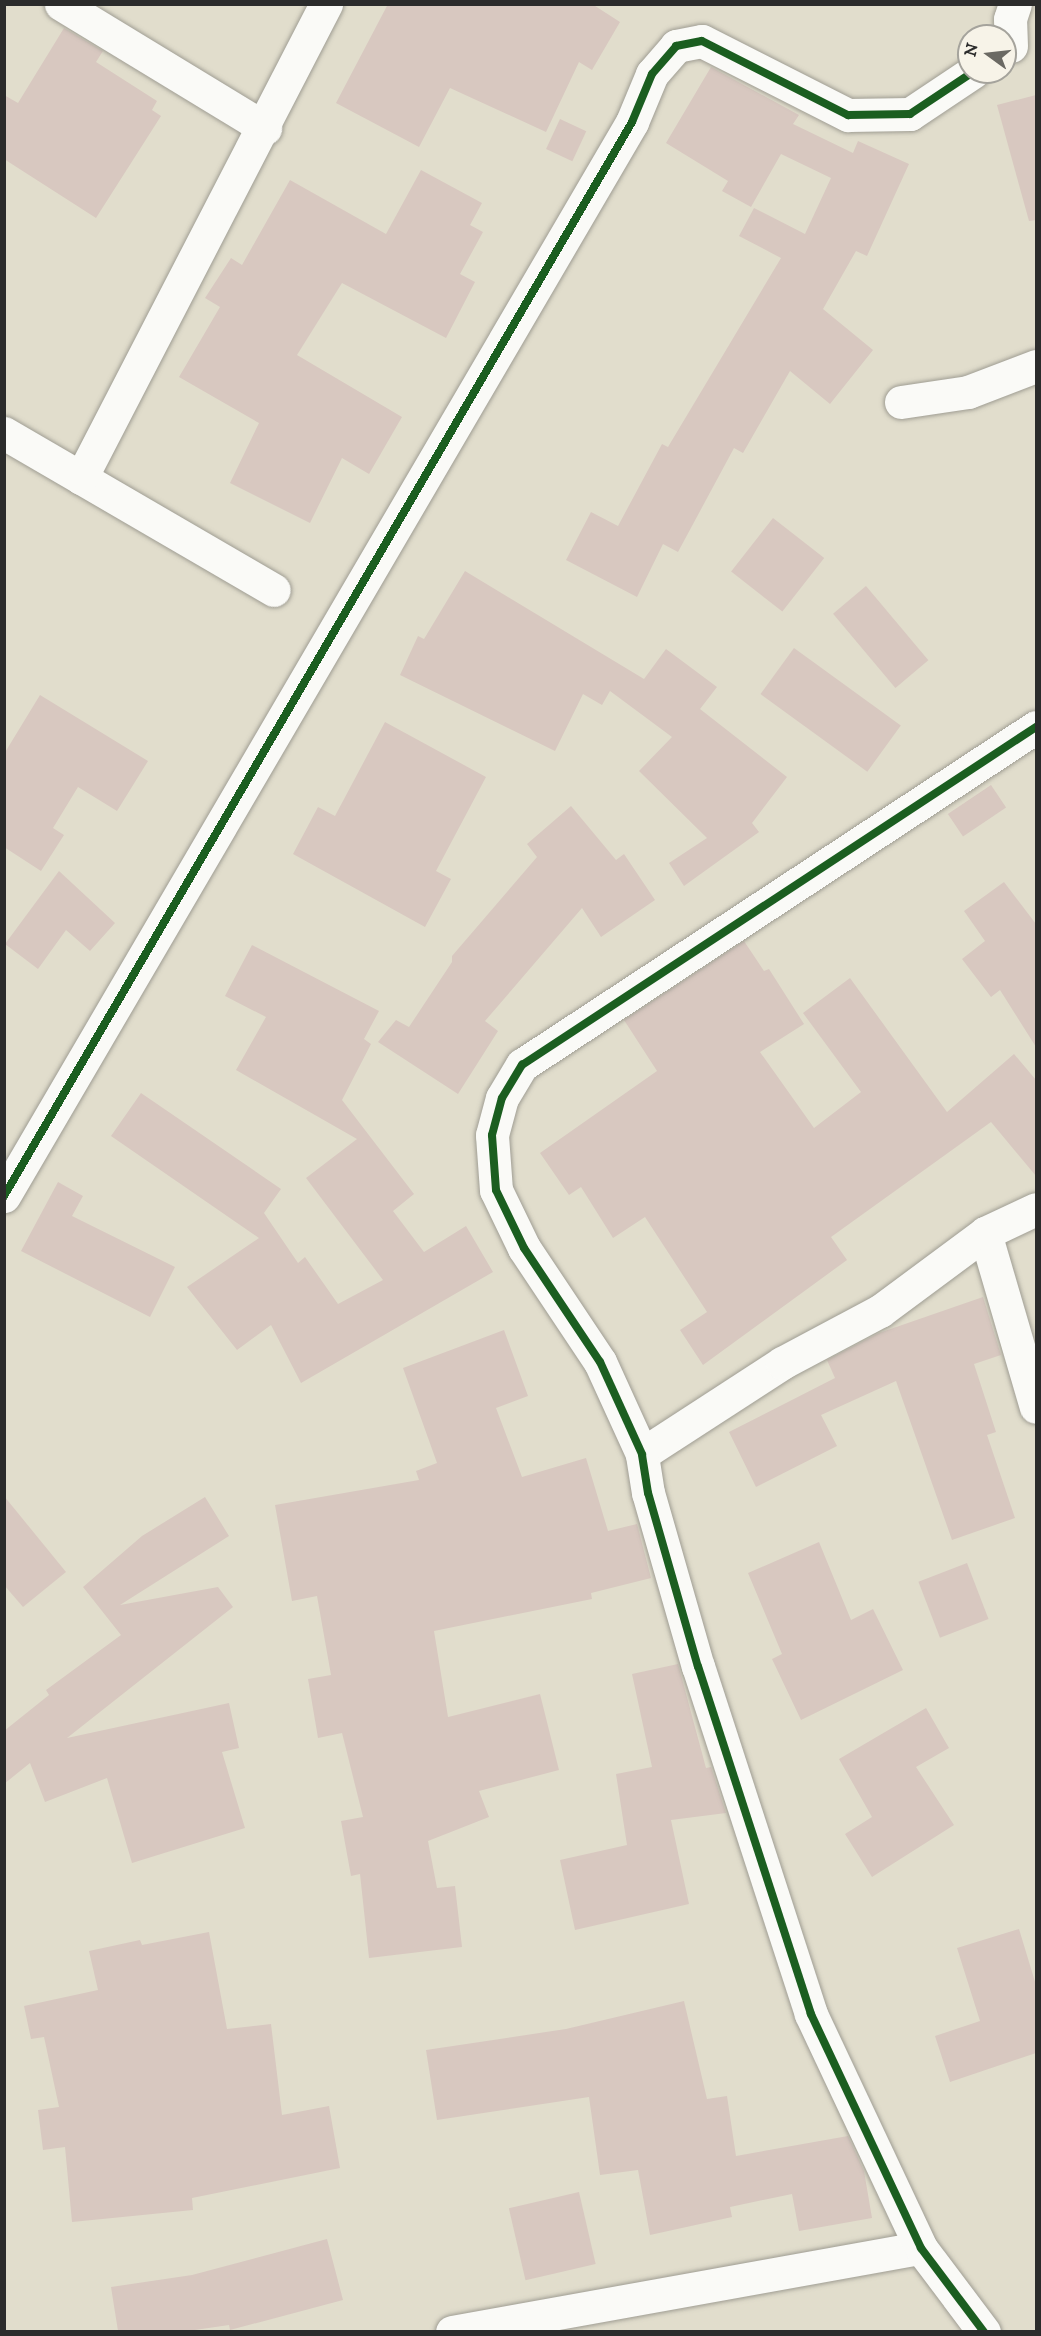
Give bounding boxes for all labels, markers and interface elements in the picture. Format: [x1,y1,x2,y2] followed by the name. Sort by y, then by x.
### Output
[957,24,1017,84] north arrow
[960,41,983,59] text: N

